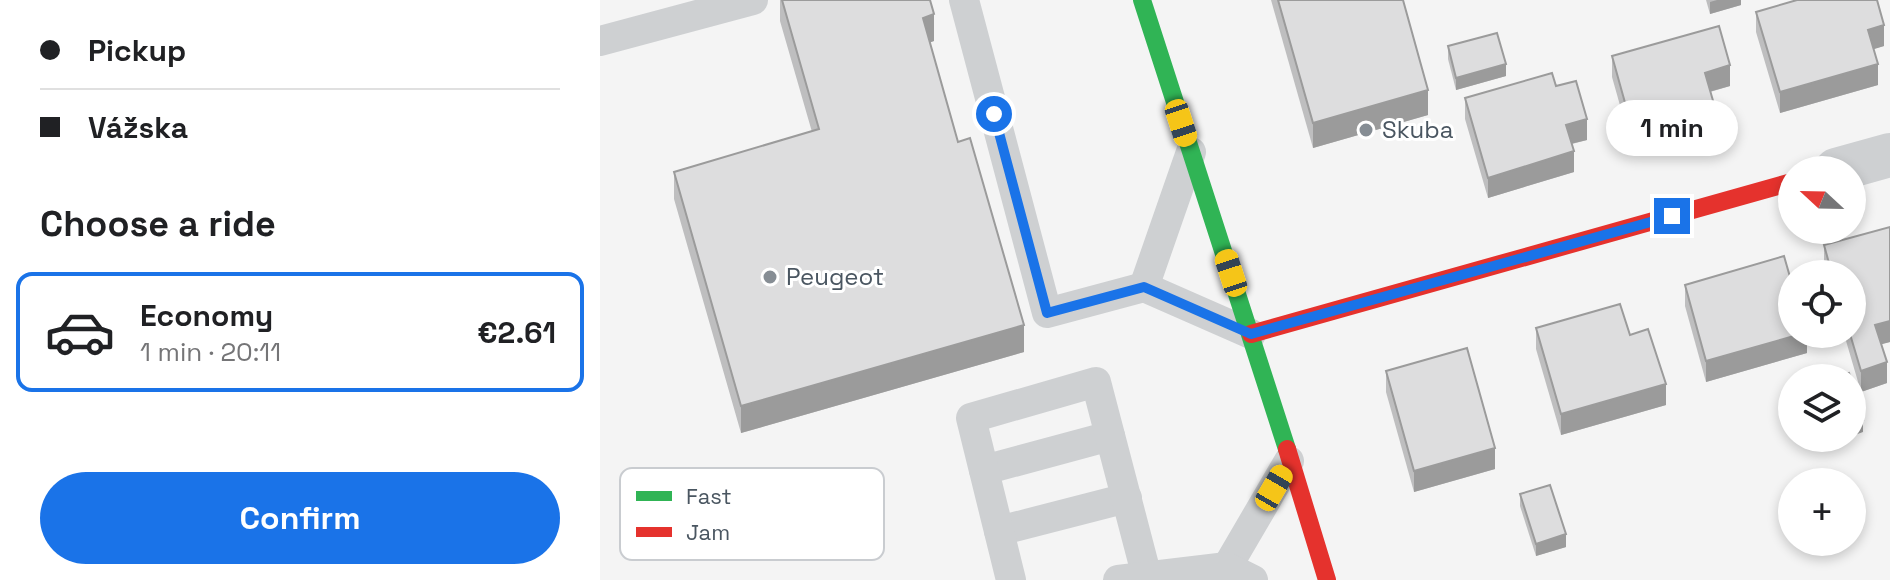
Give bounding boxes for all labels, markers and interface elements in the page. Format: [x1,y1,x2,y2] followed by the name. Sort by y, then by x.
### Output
[88,31,186,70] text: Pickup
[976,96,1012,132] route start
[1162,96,1200,150] car
[1606,100,1738,156] callout: 1 min
[88,108,188,147] text: Vážska
[1640,111,1704,145] text: 1 min
[1382,114,1454,145] place label: Skuba
[1357,121,1375,139] marker: Skuba
[1778,156,1866,244] north arrow
[1778,156,1866,556] map controls
[1654,198,1690,234] route end
[40,201,276,247] text: Choose a ride
[1212,246,1250,300] car
[1778,260,1866,348] button: locate
[786,261,884,292] place label: Peugeot
[761,268,779,286] marker: Peugeot
[44,296,116,368] icon: car
[140,296,273,335] text: Economy
[477,313,556,352] text: €2.61
[140,335,281,369] text: 1 min · 20:11
[1778,364,1866,452] button: layers
[1252,461,1296,515] car
[620,468,884,560] legend
[1778,468,1866,556] button: +
[40,472,560,564] button: Confirm
[686,482,732,510] text: Fast
[686,518,730,546] text: Jam

